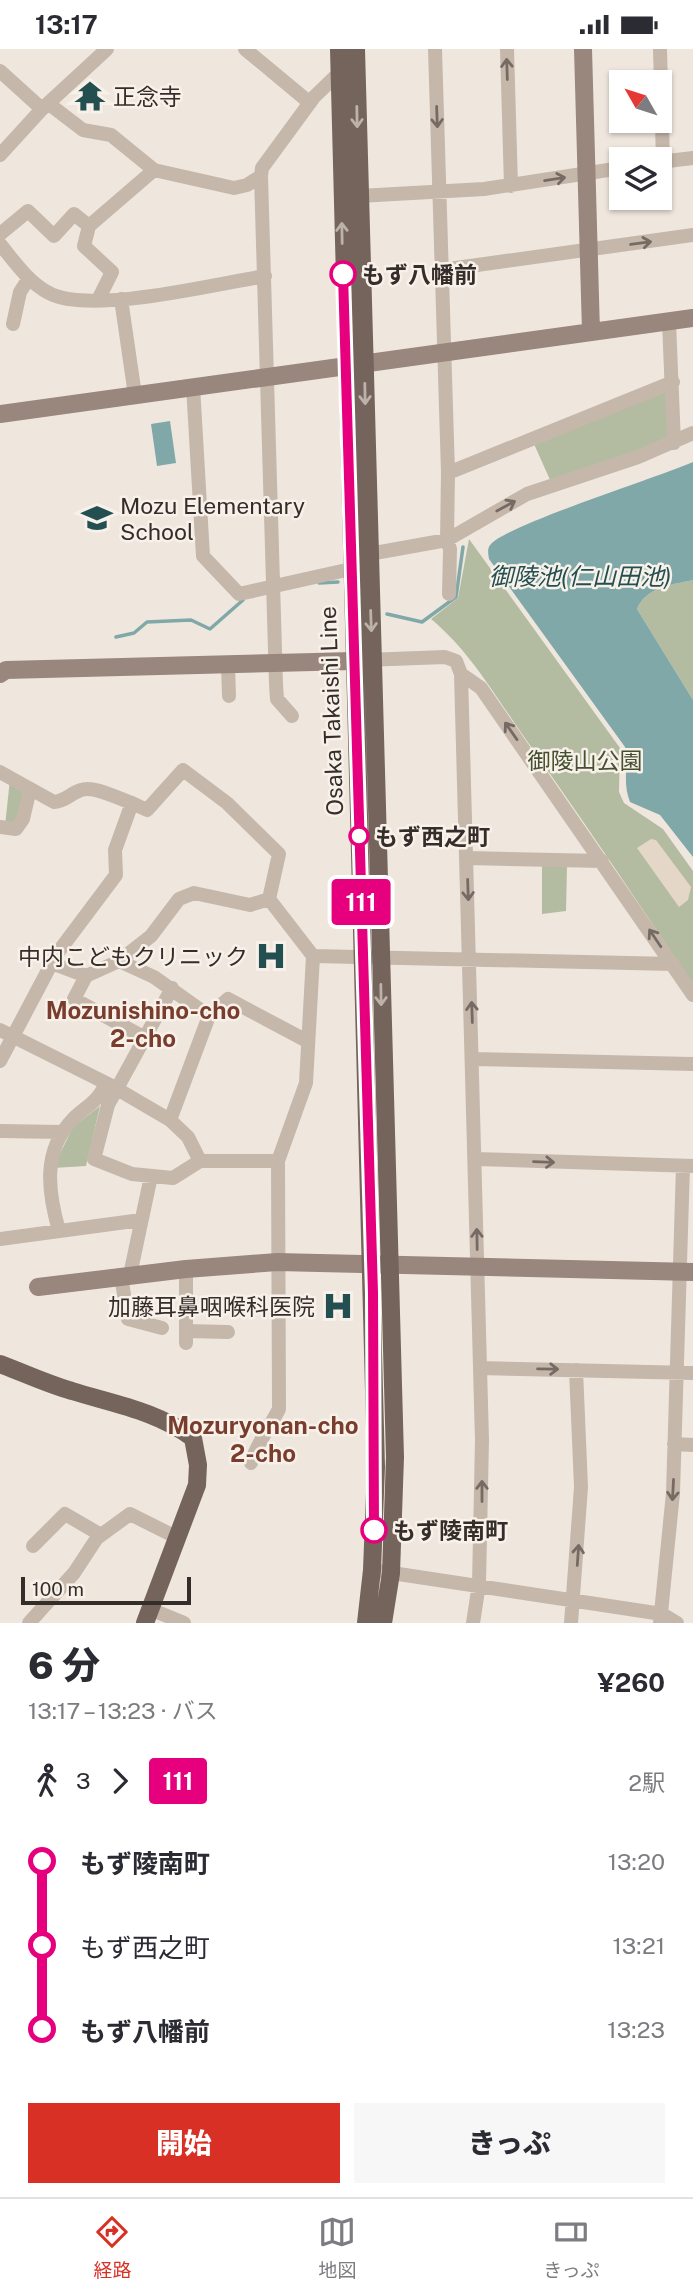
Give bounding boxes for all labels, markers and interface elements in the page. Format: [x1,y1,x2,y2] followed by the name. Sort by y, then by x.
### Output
[35,9,98,40] text: 13:17
[501,57,514,80] one-way arrow
[609,70,672,133] north arrow
[609,70,672,210] map controls
[73,79,107,113] temple icon: 正念寺
[113,83,182,110] place label: 正念寺
[351,105,364,128] one-way arrow
[430,105,443,128] one-way arrow
[609,147,672,210] button: layers
[543,172,566,185] one-way arrow
[336,221,349,244] one-way arrow
[629,236,652,249] one-way arrow
[330,261,356,287] marker: もず八幡前
[362,261,477,288] place label: もず八幡前
[358,382,372,405] one-way arrow
[120,492,305,545] place label: Mozu Elementary School
[495,498,516,512] one-way arrow
[80,501,114,535] school or university icon: Mozu Elementary School
[489,562,671,590] water label: 御陵池(仁山田池)
[314,606,348,816] street label: Osaka Takaishi Line
[365,609,378,632] one-way arrow
[504,722,518,741] one-way arrow
[528,747,643,774] park label: 御陵山公園
[375,823,490,850] place label: もず西之町
[349,826,369,846] marker: もず西之町
[461,878,474,901] one-way arrow
[321,879,401,925] line badge: 111
[346,888,376,916] text: 111
[648,929,662,948] one-way arrow
[254,939,288,973] hospital icon: 中内こどもクリニック
[18,943,248,970] place label: 中内こどもクリニック
[375,984,388,1007] one-way arrow
[46,996,240,1052] district label: Mozunishino-cho 2-cho
[465,1001,478,1024] one-way arrow
[533,1155,556,1168] one-way arrow
[471,1228,484,1251] one-way arrow
[321,1289,355,1323] hospital icon: 加藤耳鼻咽喉科医院
[108,1293,315,1320] place label: 加藤耳鼻咽喉科医院
[537,1363,560,1376] one-way arrow
[167,1411,359,1467] district label: Mozuryonan-cho 2-cho
[666,1478,679,1501] one-way arrow
[475,1480,489,1503] one-way arrow
[361,1517,387,1543] marker: もず陵南町
[393,1517,508,1544] place label: もず陵南町
[572,1544,585,1567] one-way arrow
[21,1574,191,1606] scale bar
[32,1578,84,1600] text: 100 m
[28,1643,100,1688] text: 6 分
[598,1667,665,1698] text: ¥260
[28,1697,218,1724] text: 13:17 – 13:23 · バス
[28,1762,66,1800] icon: walk
[101,1762,139,1800] icon: forward
[76,1767,91,1794] text: 3
[163,1767,193,1795] text: 111
[628,1769,665,1796] text: 2駅
[80,1848,210,1879] text: もず陵南町
[608,1848,665,1875] text: 13:20
[80,1932,210,1963] text: もず西之町
[612,1932,665,1959] text: 13:21
[80,2016,210,2047] text: もず八幡前
[607,2016,665,2043] text: 13:23
[28,2103,340,2183] button: 開始
[354,2103,665,2183] button: きっぷ
[93,2213,131,2282] tab: 経路
[318,2213,356,2282] tab: 地図
[543,2213,600,2282] tab: きっぷ

